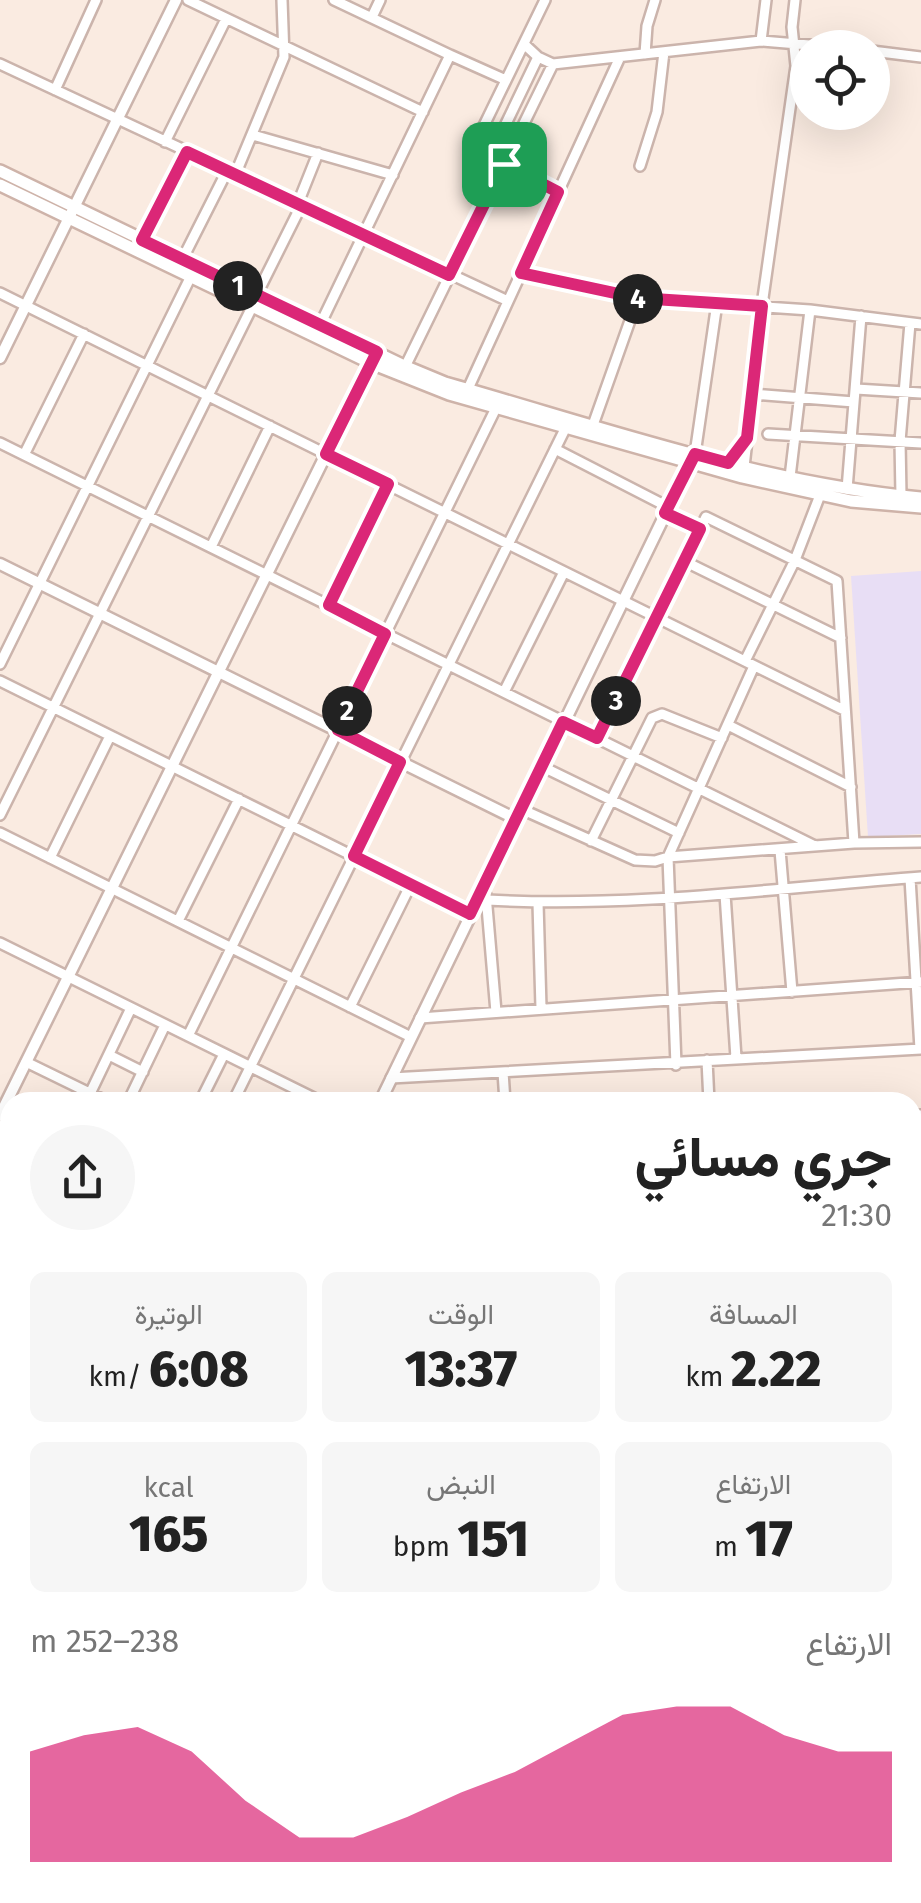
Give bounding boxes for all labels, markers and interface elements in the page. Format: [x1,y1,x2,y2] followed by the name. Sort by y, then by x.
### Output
[790,30,890,130] map controls
[790,30,890,130] button: locate
[462,122,547,207] pin
[477,137,532,192] icon: arrive
[213,261,263,311] pin: 1
[232,269,245,302] text: 1
[613,274,663,324] pin: 4
[630,282,646,315] text: 4
[591,676,641,726] pin: 3
[609,684,623,717] text: 3
[322,686,372,736] pin: 2
[340,694,354,727] text: 2
[30,1125,135,1230] button: share
[634,1125,892,1191] text: جري مسائي
[821,1196,892,1234] text: 21:30
[134,1298,203,1331] text: الوتيرة
[428,1298,494,1331] text: الوقت
[709,1298,798,1331] text: المسافة
[149,1339,249,1399] text: 6:08
[405,1339,517,1399] text: 13:37
[731,1339,821,1399] text: 2.22
[89,1360,149,1393] text: /km
[685,1360,731,1393] text: km
[426,1468,496,1501] text: النبض
[715,1468,791,1501] text: الارتفاع
[143,1471,194,1504] text: kcal
[129,1504,208,1564] text: 165
[458,1509,529,1569] text: 151
[745,1509,793,1569] text: 17
[393,1530,458,1563] text: bpm
[714,1530,745,1563] text: m
[30,1622,179,1660] text: 238–252 m
[805,1625,892,1663] text: الارتفاع

